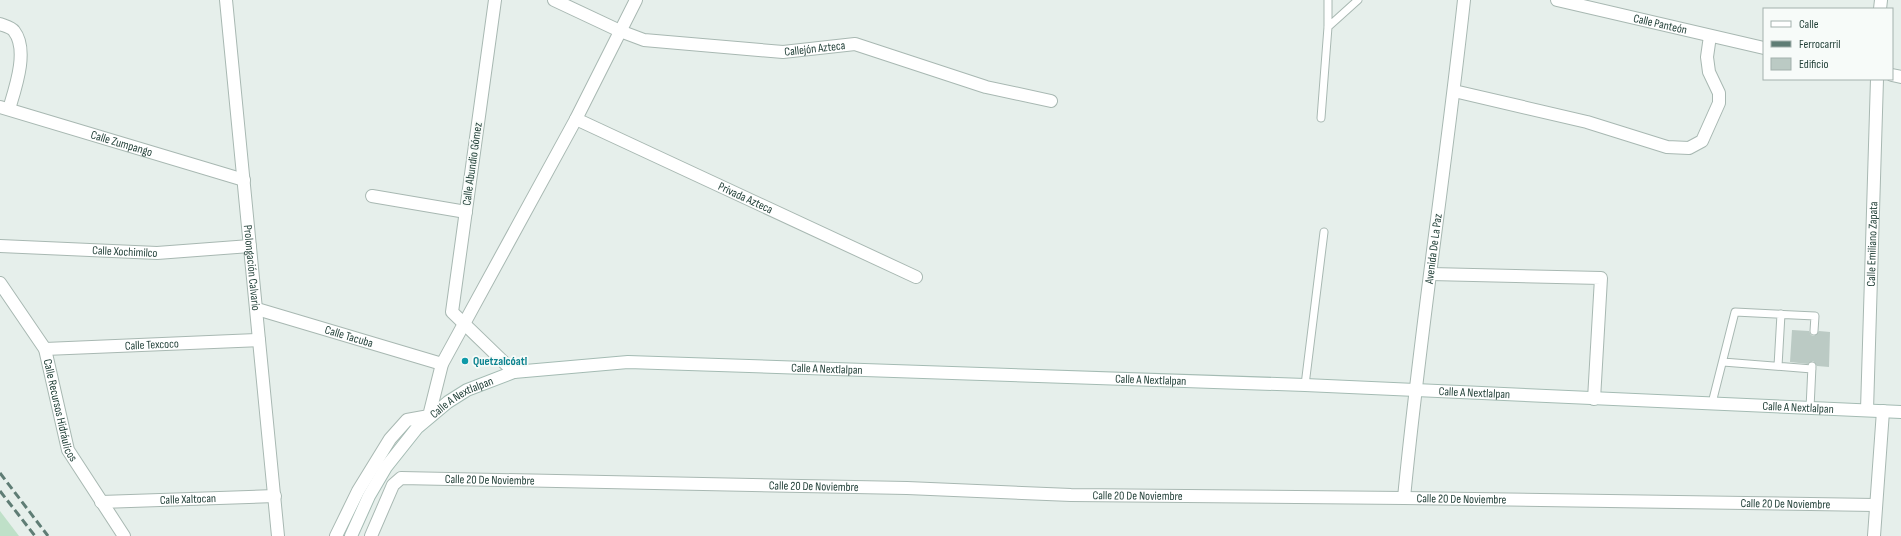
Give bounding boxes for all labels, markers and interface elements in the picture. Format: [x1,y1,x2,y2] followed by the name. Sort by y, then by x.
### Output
[1763,8,1893,80] legend
[1632,11,1689,38] street label: Calle Panteón
[1799,17,1819,32] text: Calle
[1799,37,1841,52] text: Ferrocarril
[784,38,846,60] street label: Callejón Azteca
[1799,57,1828,72] text: Edificio
[459,121,486,207] street label: Calle Abundio Gómez
[89,128,154,160] street label: Calle Zumpango
[716,179,775,218] street label: Privada Azteca
[1864,201,1881,287] street label: Calle Emiliano Zapata
[1422,212,1446,286] street label: Avenida De La Paz
[240,224,263,311] street label: Prolongación Calvario
[92,243,158,261] street label: Calle Xochimilco
[323,323,375,351] street label: Calle Tacuba
[125,336,179,354] street label: Calle Texcoco
[473,354,527,369] place label: Quetzalcóatl
[460,356,470,366] marker: Quetzalcóatl
[40,358,81,465] street label: Calle Recursos Hidráulicos
[791,361,863,378] street label: Calle A Nextlalpan
[1115,372,1187,389] street label: Calle A Nextlalpan
[427,374,495,422] street label: Calle A Nextlalpan
[1438,384,1510,402] street label: Calle A Nextlalpan
[1762,399,1834,417] street label: Calle A Nextlalpan
[445,472,535,489] street label: Calle 20 De Noviembre
[769,478,859,495] street label: Calle 20 De Noviembre
[1093,488,1183,504] street label: Calle 20 De Noviembre
[160,491,216,508] street label: Calle Xaltocan
[1416,491,1507,508] street label: Calle 20 De Noviembre
[1740,496,1831,512] street label: Calle 20 De Noviembre

